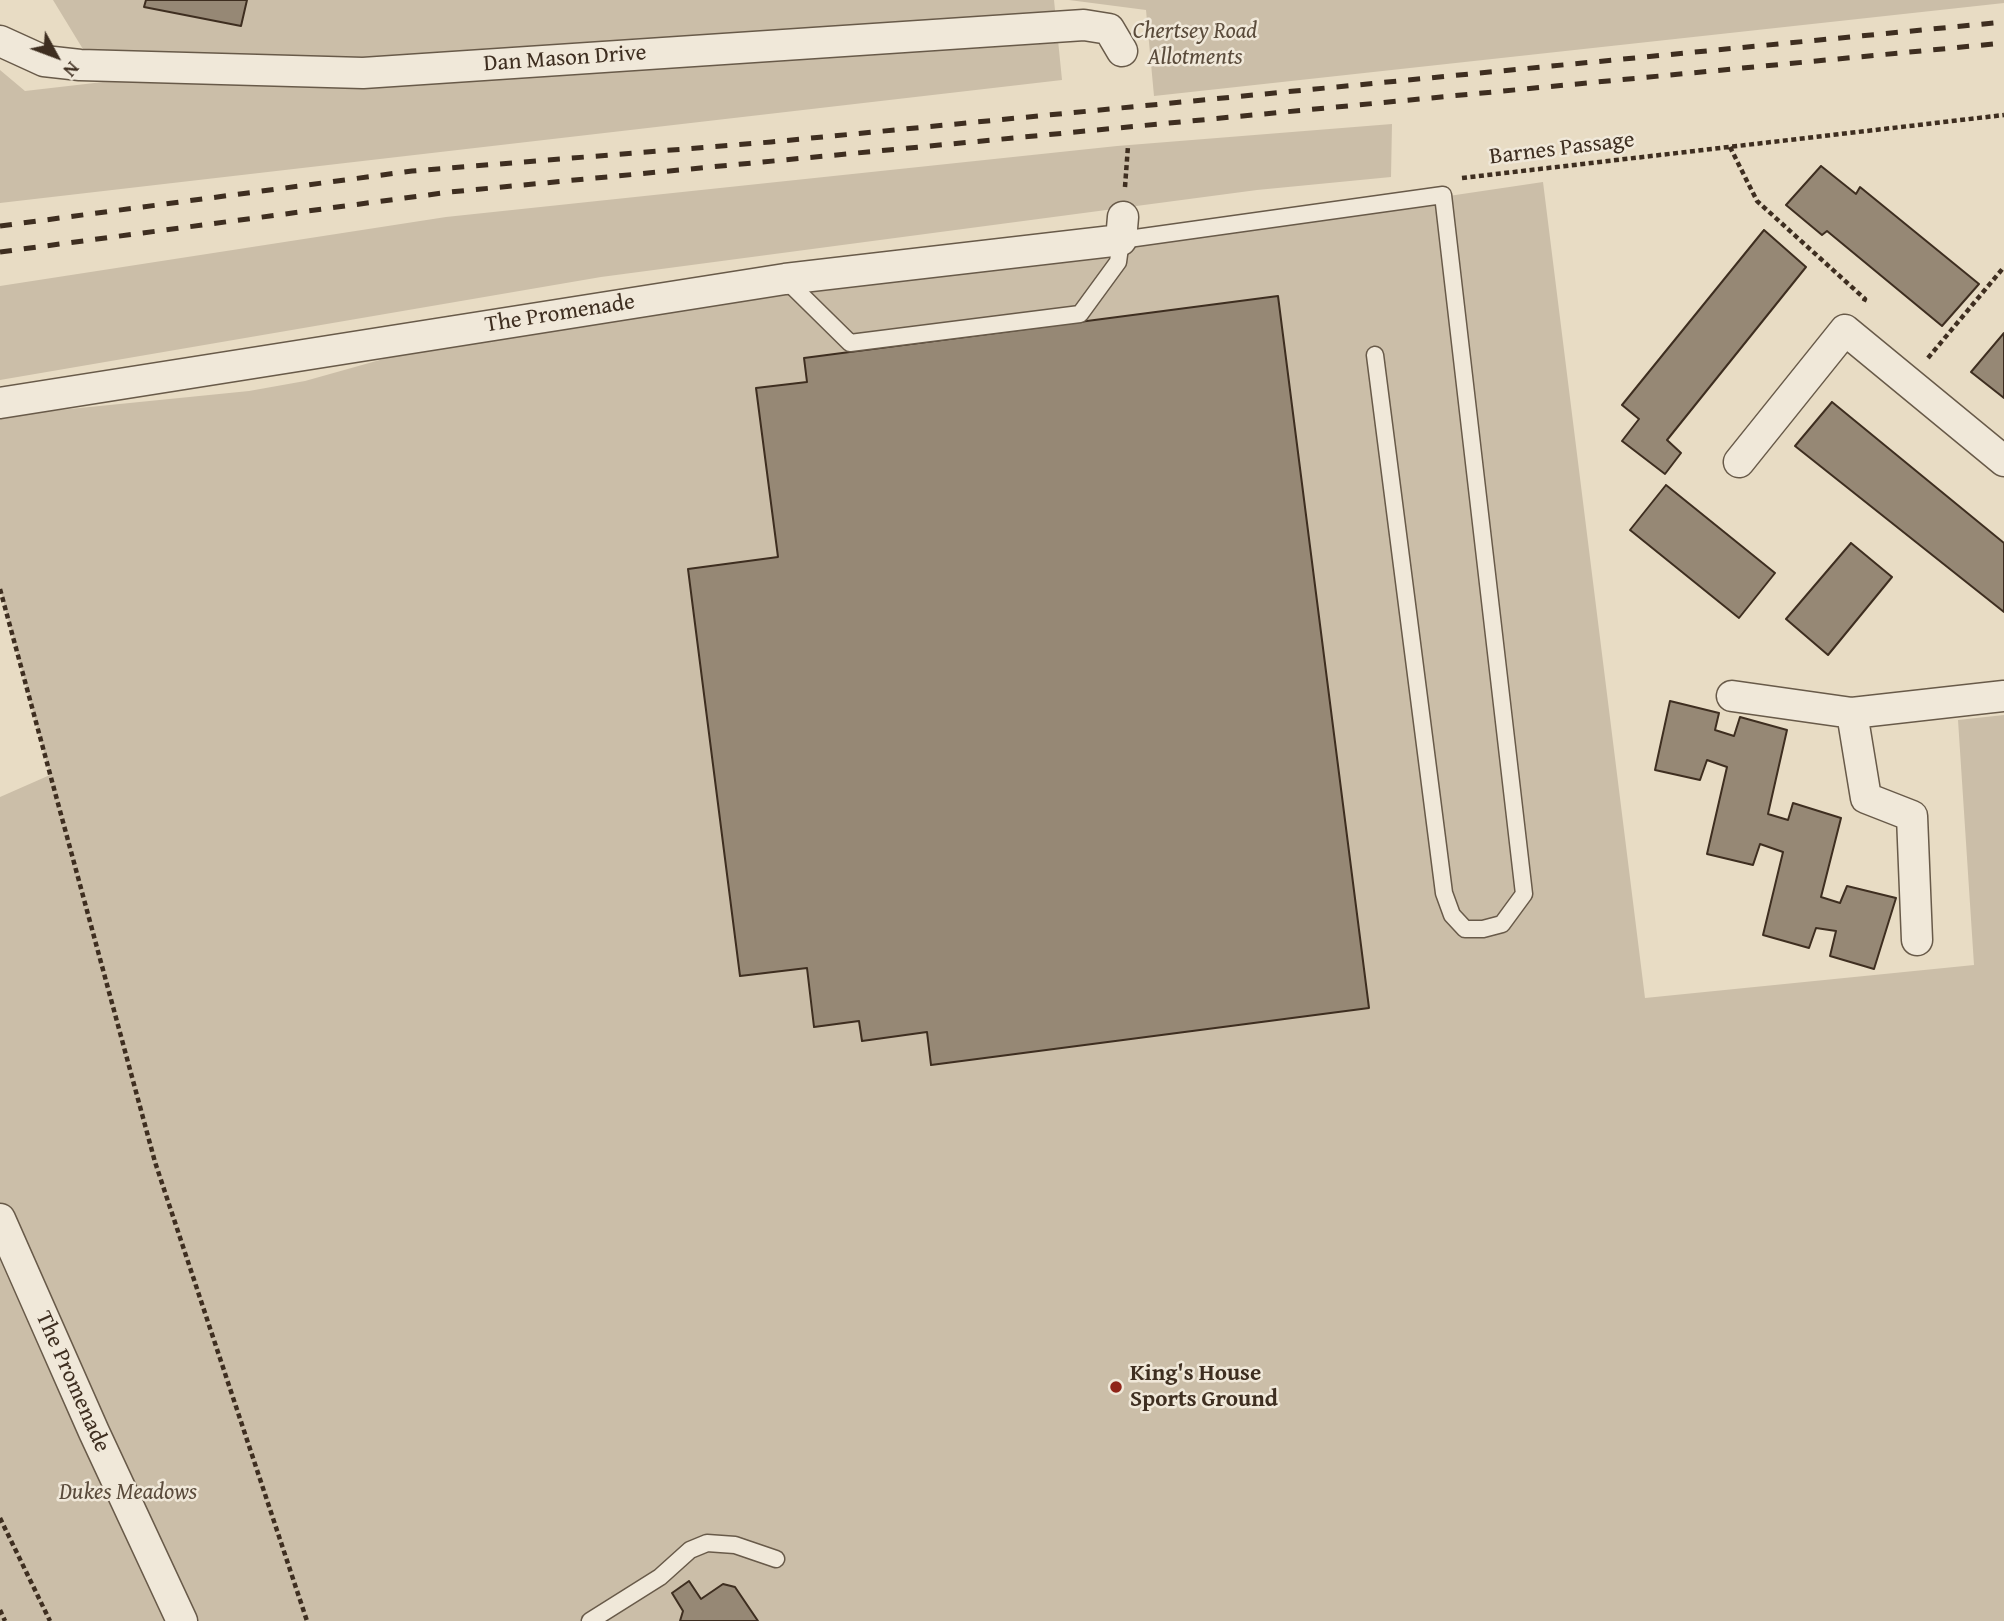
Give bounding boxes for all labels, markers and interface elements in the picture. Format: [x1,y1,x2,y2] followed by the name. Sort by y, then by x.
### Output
[1133,18,1257,72] park label: Chertsey Road Allotments
[21,21,91,91] north arrow
[483,40,647,78] street label: Dan Mason Drive
[57,56,87,84] text: N
[1488,126,1636,172] street label: Barnes Passage
[483,289,637,339] street label: The Promenade
[29,1307,115,1457] street label: The Promenade
[1130,1360,1278,1414] place label: King's House Sports Ground
[1108,1379,1124,1395] marker: King's House Sports Ground
[59,1479,197,1507] park label: Dukes Meadows

